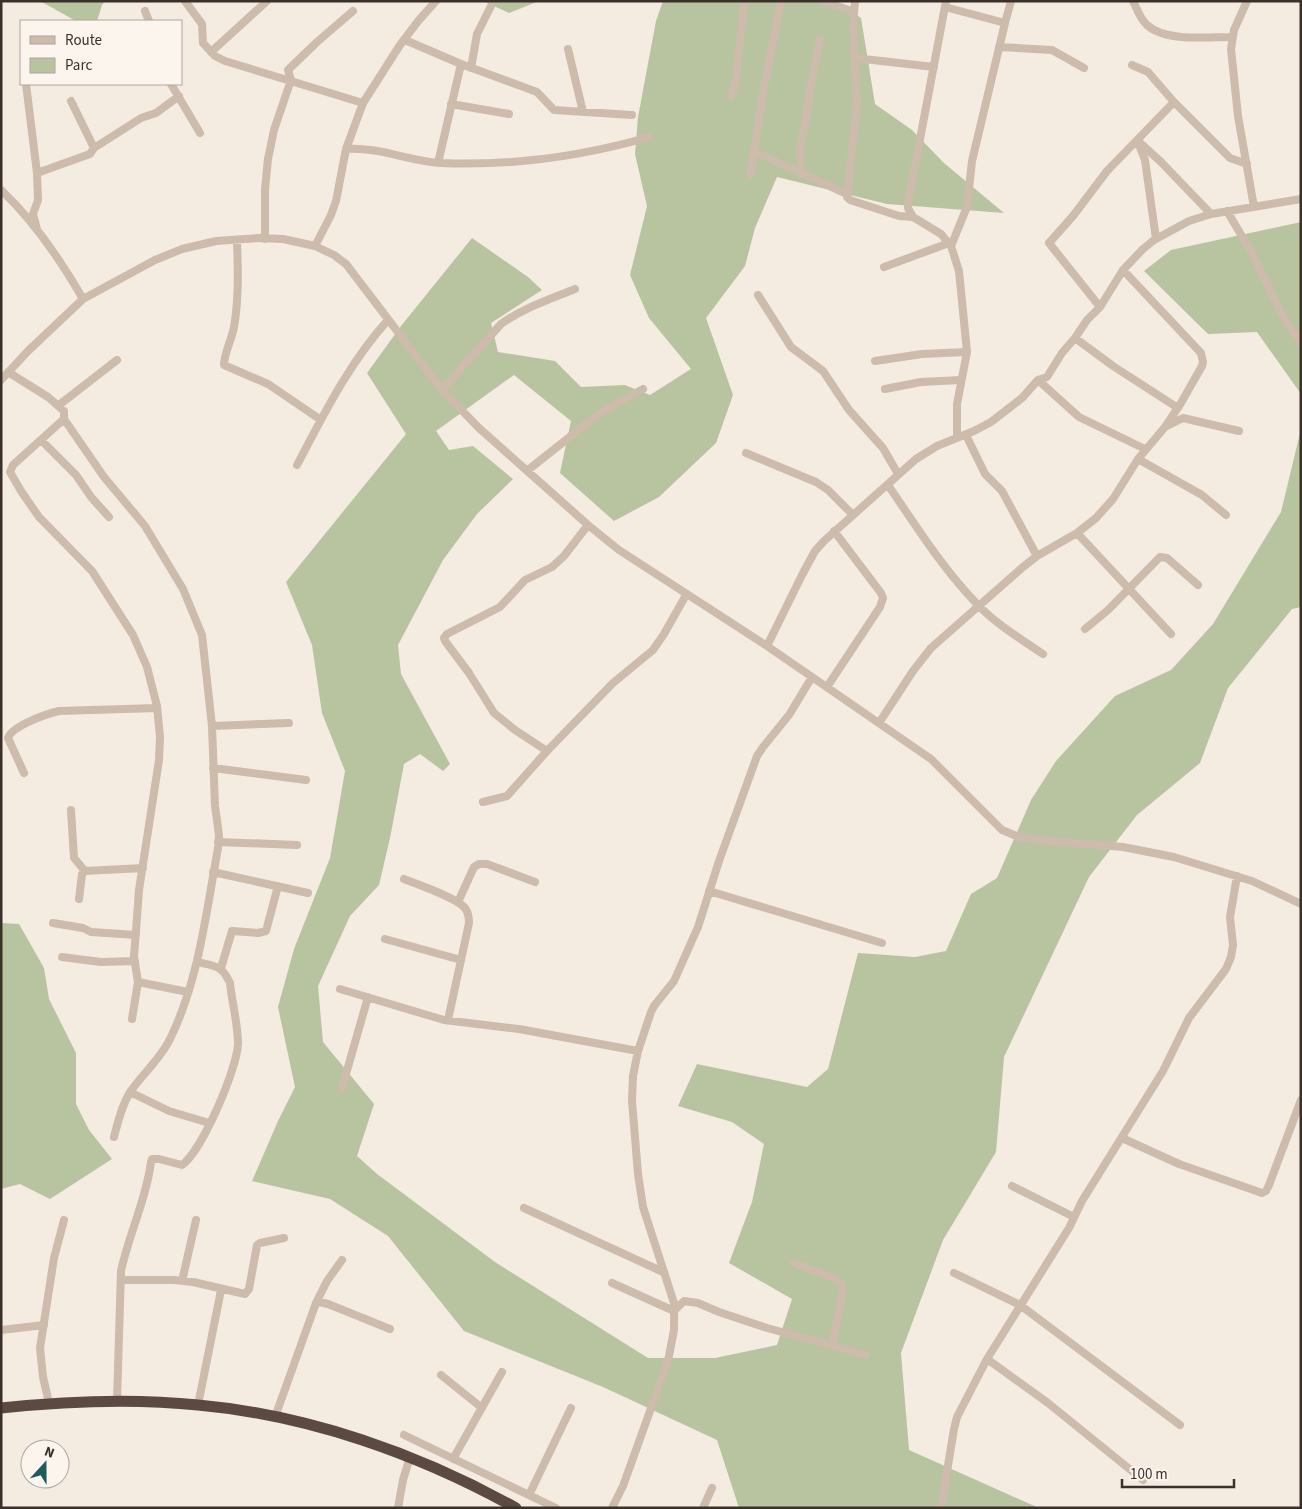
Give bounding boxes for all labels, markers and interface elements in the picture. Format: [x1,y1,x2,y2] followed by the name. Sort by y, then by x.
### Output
[20,20,182,85] legend
[65,30,102,51] text: Route
[65,55,92,76] text: Parc
[20,1439,70,1489] north arrow
[41,1442,57,1464] text: N
[1122,1456,1234,1488] scale bar
[1130,1464,1168,1485] text: 100 m

